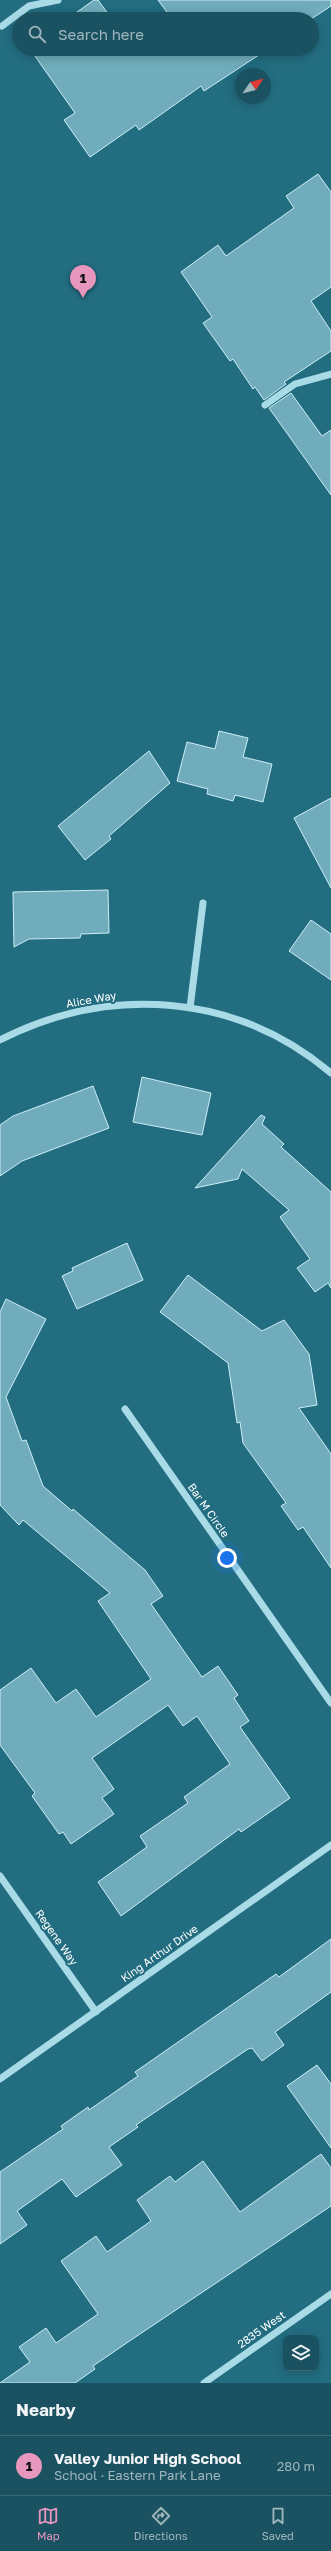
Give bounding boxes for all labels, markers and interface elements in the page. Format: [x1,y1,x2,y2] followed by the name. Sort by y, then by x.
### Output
[12,12,319,56] search box
[26,23,48,45] icon: search
[58,25,144,43] text: Search here
[235,68,271,104] north arrow
[70,265,96,298] pin: 1
[65,988,117,1010] street label: Alice Way
[186,1480,232,1540] street label: Bar M Circle
[217,1548,237,1568] your location
[33,1907,81,1967] street label: Regene Way
[118,1922,200,1984] street label: King Arthur Drive
[235,2308,287,2350] street label: 2835 West
[283,2335,319,2371] map controls
[283,2335,319,2371] button: layers
[16,2399,76,2420] text: Nearby
[54,2449,241,2467] text: Valley Junior High School
[26,2458,32,2474] text: 1
[277,2458,315,2474] text: 280 m
[54,2467,220,2483] text: School · Eastern Park Lane
[37,2505,60,2542] tab: Map
[134,2505,188,2542] tab: Directions
[262,2505,294,2542] tab: Saved

